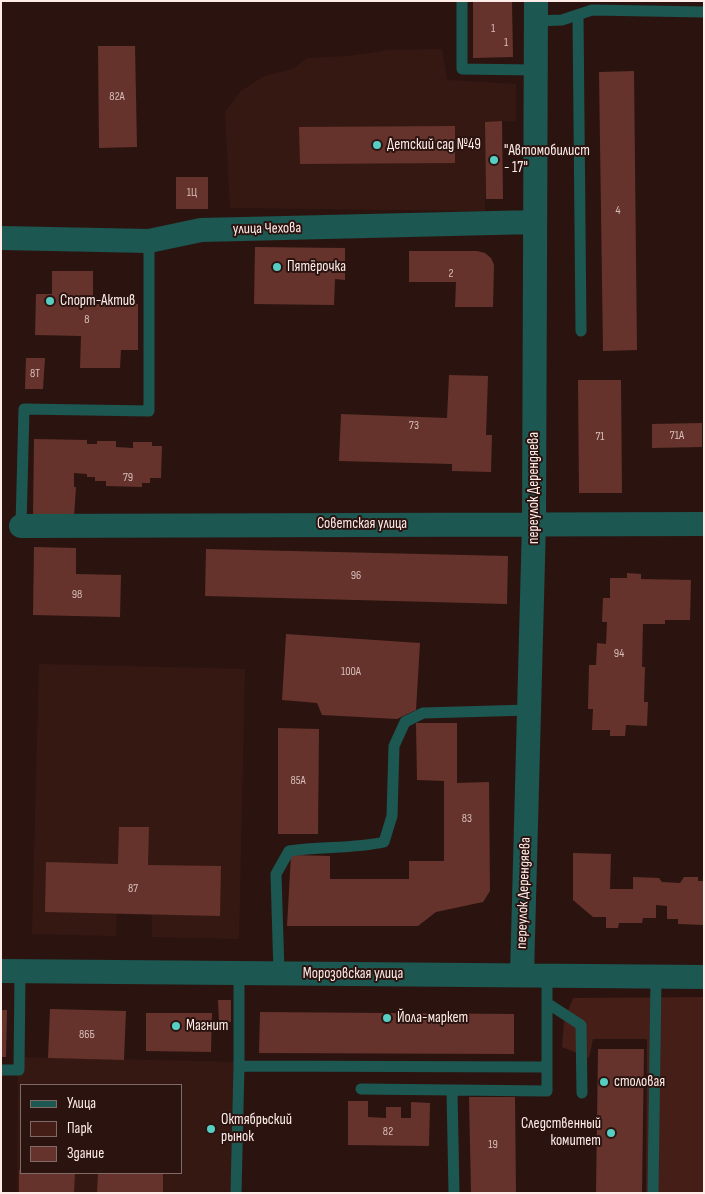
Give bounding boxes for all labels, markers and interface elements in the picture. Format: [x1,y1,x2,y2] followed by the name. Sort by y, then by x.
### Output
[491,22,495,36] house number: 1
[504,36,508,50] house number: 1
[109,90,125,104] house number: 82А
[387,136,481,154] place label: Детский сад №49
[371,139,383,151] marker: Детский сад №49
[504,142,590,177] place label: "Автомобилист - 17"
[488,154,500,166] marker: "Автомобилист - 17"
[187,186,197,200] house number: 1Ц
[615,204,621,218] house number: 4
[233,219,301,239] street label: улица Чехова
[287,258,346,276] place label: Пятёрочка
[271,261,283,273] marker: Пятёрочка
[449,267,453,281] house number: 2
[60,292,135,310] place label: Спорт-Актив
[44,295,56,307] marker: Спорт-Актив
[84,313,90,327] house number: 8
[30,367,40,381] house number: 8Т
[409,419,419,433] house number: 73
[670,429,684,443] house number: 71А
[595,430,605,444] house number: 71
[525,432,543,544] street label: переулок Дерендяева
[123,471,133,485] house number: 79
[317,515,407,533] street label: Советская улица
[351,569,361,583] house number: 96
[72,588,82,602] house number: 98
[614,647,624,661] house number: 94
[341,665,361,679] house number: 100А
[290,774,306,788] house number: 85А
[462,812,472,826] house number: 83
[513,837,535,949] street label: переулок Дерендяева
[128,882,138,896] house number: 87
[303,965,403,983] street label: Морозовская улица
[397,1009,468,1027] place label: Йола-маркет
[381,1012,393,1024] marker: Йола-маркет
[186,1017,228,1035] place label: Магнит
[170,1020,182,1032] marker: Магнит
[79,1028,95,1042] house number: 86Б
[614,1073,665,1091] place label: столовая
[598,1076,610,1088] marker: столовая
[20,1084,182,1174] legend
[67,1094,96,1113] text: Улица
[221,1111,292,1146] place label: Октябрьский рынок
[521,1115,601,1150] place label: Следственный комитет
[67,1119,92,1138] text: Парк
[205,1123,217,1135] marker: Октябрьский рынок
[383,1125,393,1139] house number: 82
[605,1127,617,1139] marker: Следственный комитет
[488,1138,498,1152] house number: 19
[67,1144,104,1163] text: Здание

